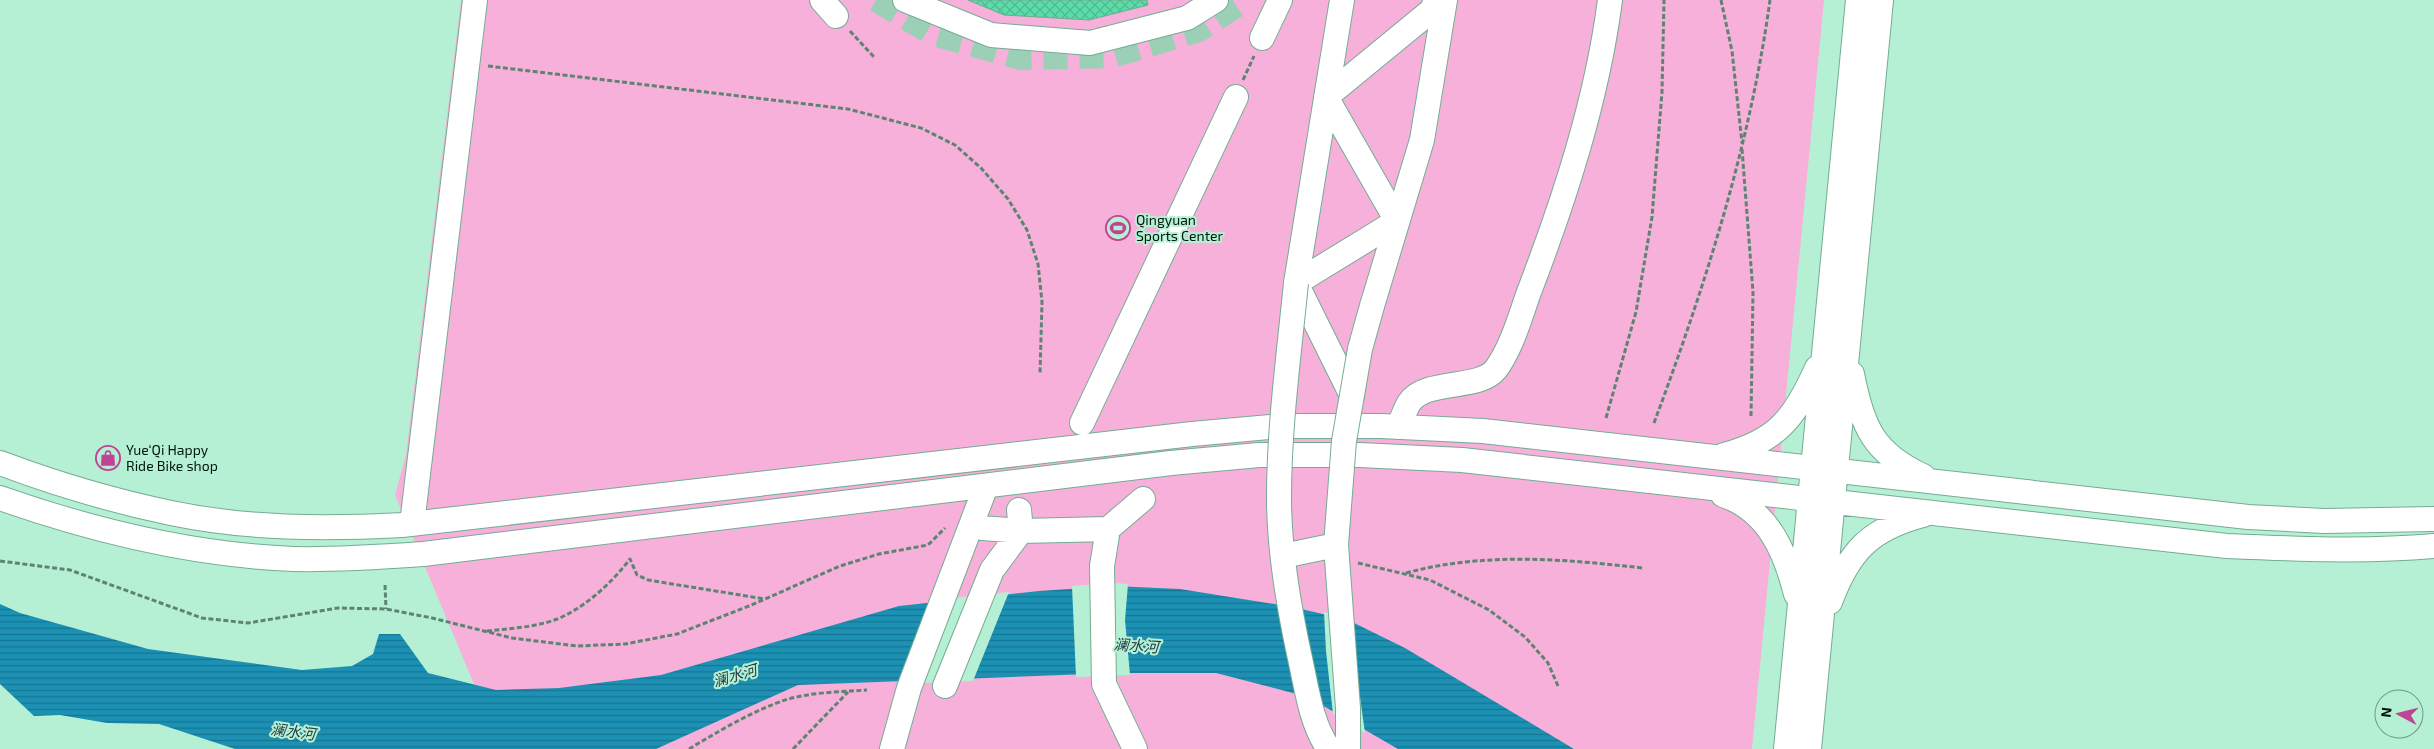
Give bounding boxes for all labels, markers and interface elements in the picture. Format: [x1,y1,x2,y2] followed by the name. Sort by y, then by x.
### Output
[1136,211,1224,244] place label: Qingyuan Sports Center
[1105,215,1131,241] sports icon: Qingyuan Sports Center
[126,441,218,474] place label: Yue‘Qi Happy Ride Bike shop
[95,445,121,471] shop icon: Yue‘Qi Happy Ride Bike shop
[1113,634,1162,656] water label: 澜水河
[711,659,762,690] water label: 澜水河
[2374,689,2424,739] north arrow
[2377,706,2395,718] text: N
[270,719,320,743] water label: 澜水河

